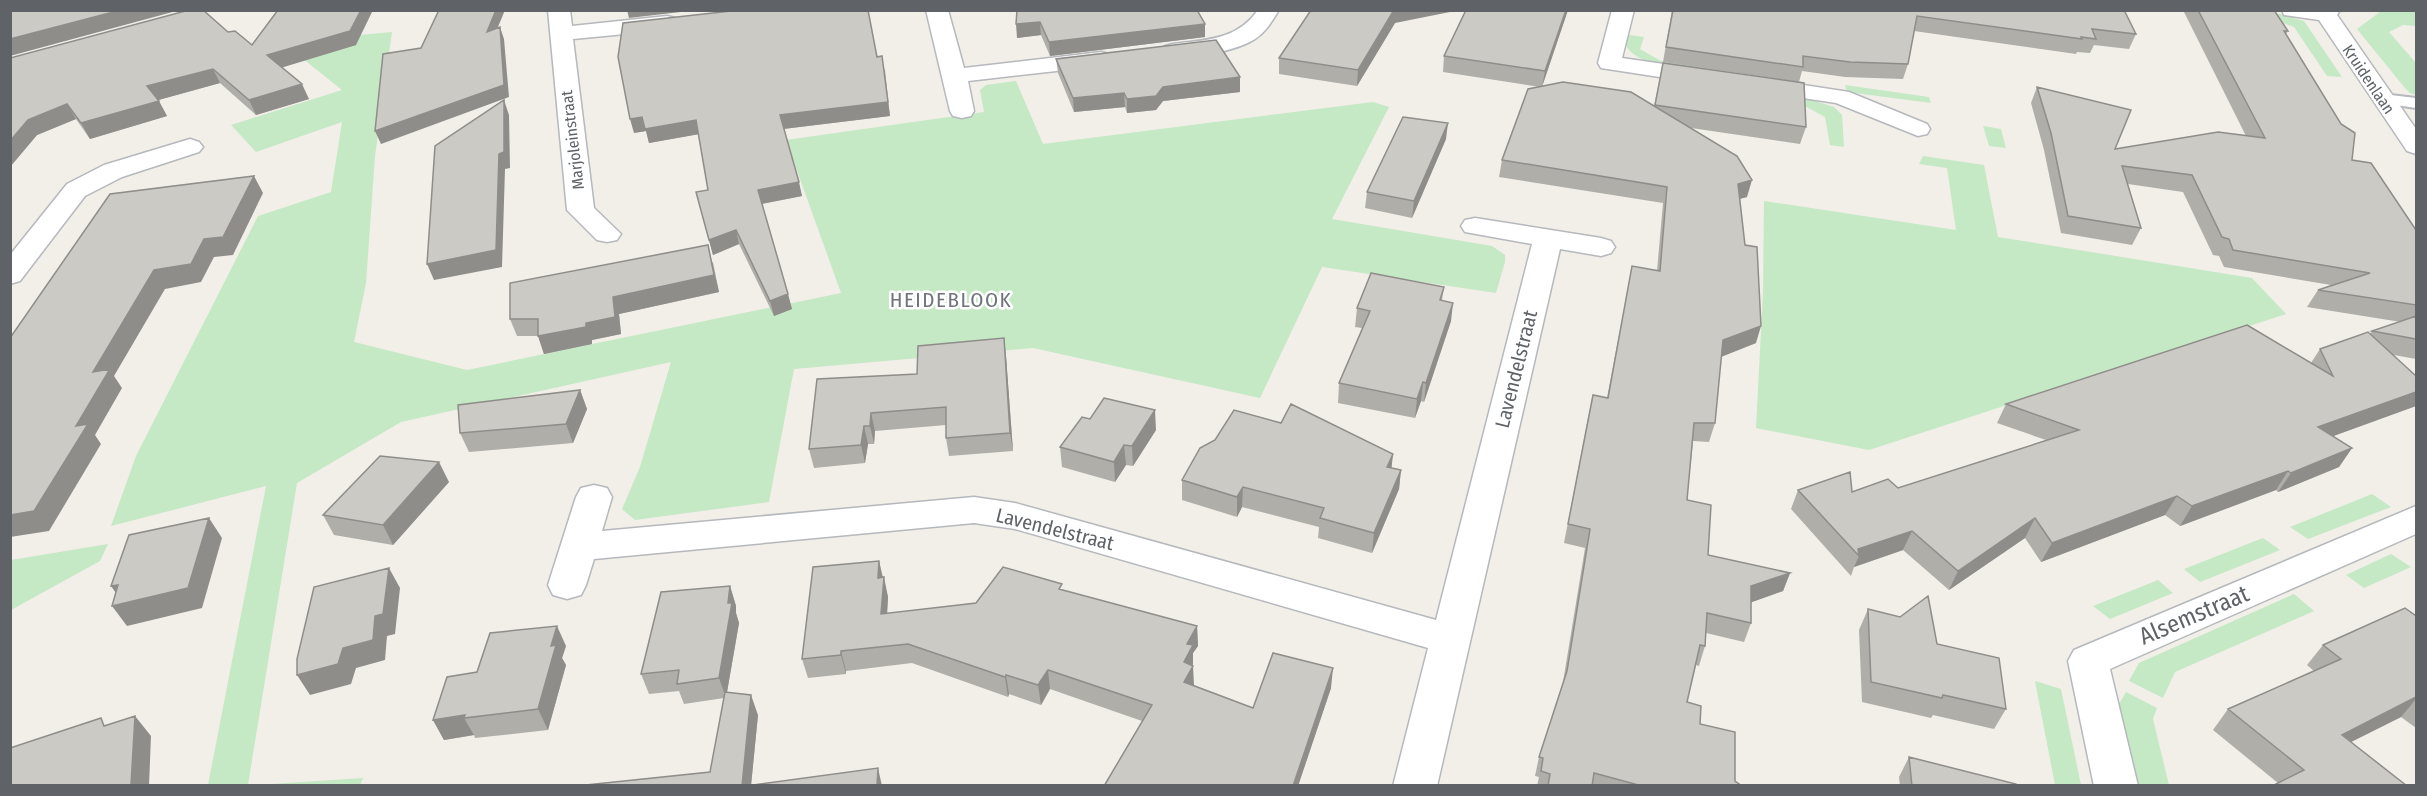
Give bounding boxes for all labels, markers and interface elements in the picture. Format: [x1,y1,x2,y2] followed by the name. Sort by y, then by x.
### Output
[2338,41,2399,118] street label: Kruidenlaan
[557,89,588,191] street label: Marjoleinstraat
[890,287,1012,313] district label: HEIDEBLOOK
[1490,307,1542,431] street label: Lavendelstraat
[993,503,1117,555] street label: Lavendelstraat
[2135,579,2253,651] street label: Alsemstraat

